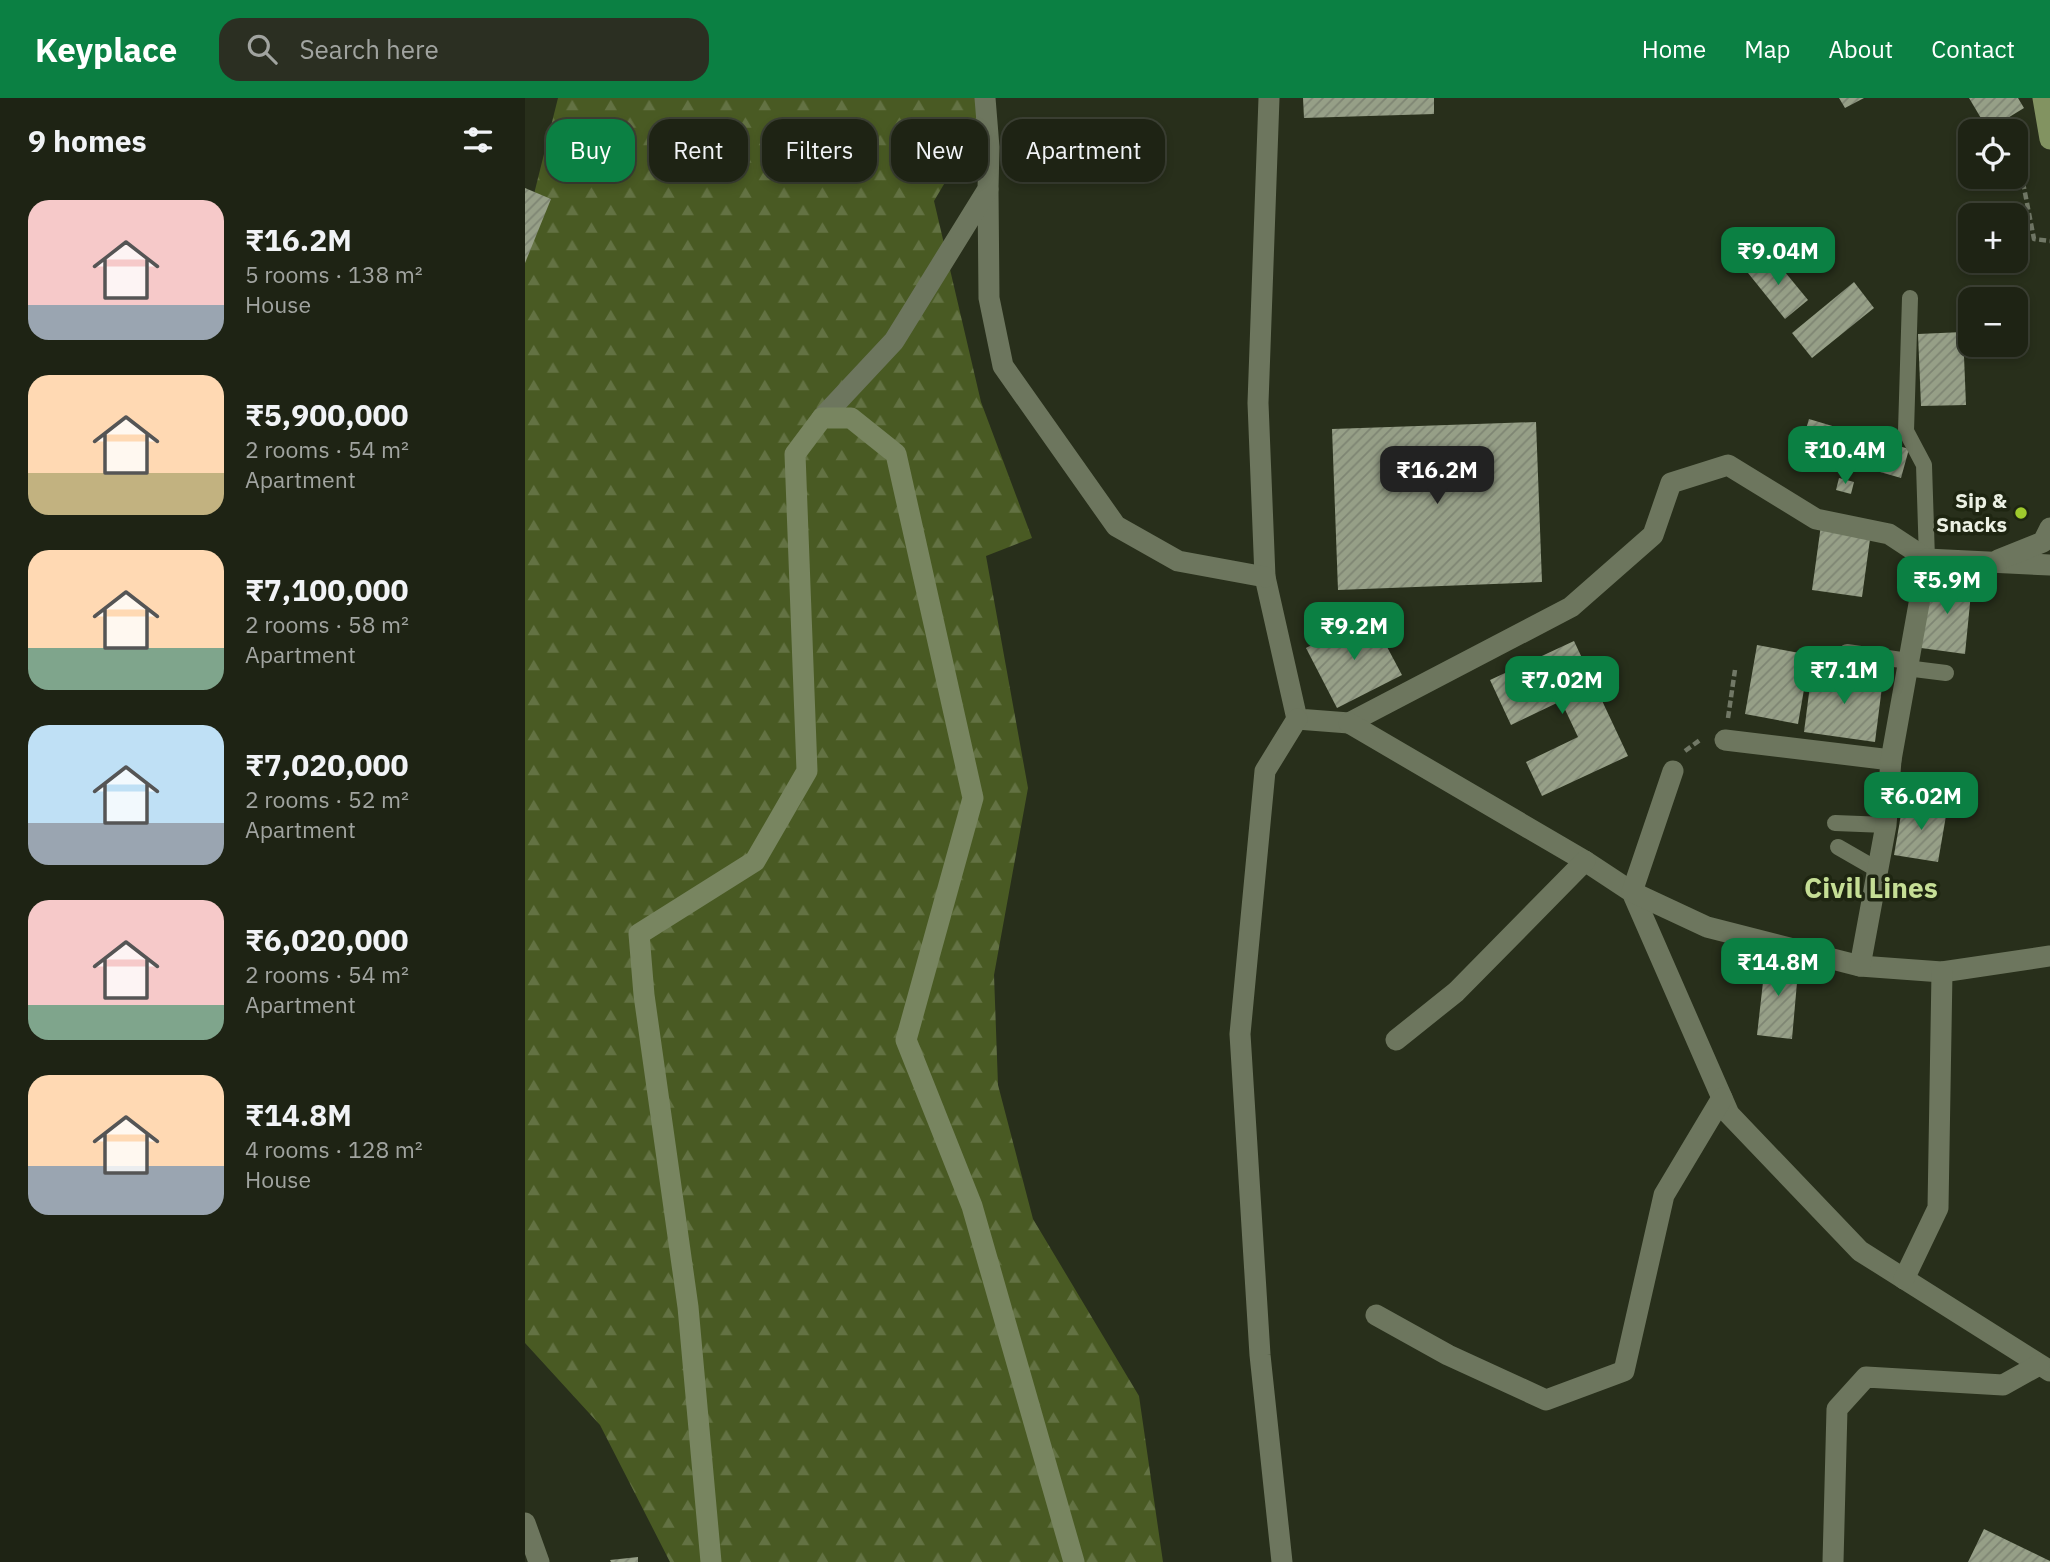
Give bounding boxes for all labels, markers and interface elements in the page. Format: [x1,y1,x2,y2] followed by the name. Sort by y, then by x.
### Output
[219,18,709,81] search box
[35,28,177,71] text: Keyplace
[243,30,281,68] icon: search
[299,32,439,66] text: Search here
[1642,33,1706,65] text: Home
[1744,33,1790,65] text: Map
[1828,33,1893,65] text: About
[1931,33,2015,65] text: Contact
[546,119,635,182] chip: Buy
[649,119,748,182] chip: Rent
[762,119,877,182] chip: Filters
[891,119,988,182] chip: New
[1002,119,1165,182] chip: Apartment
[1958,119,2028,357] map controls
[1958,119,2028,189] button: locate
[28,121,147,160] text: 9 homes
[459,121,497,159] icon: filters
[1958,203,2028,273] button: +
[245,220,352,259] text: ₹16.2M
[84,228,168,312] icon: home
[1721,228,1835,287] pin: ₹9.04M
[1737,235,1819,265] text: ₹9.04M
[245,259,423,289] text: 5 rooms · 138 m²
[1958,287,2028,357] button: −
[245,289,311,319] text: House
[245,395,408,434] text: ₹5,900,000
[84,403,168,487] icon: home
[1788,426,1902,486] pin: ₹10.4M
[245,434,409,464] text: 2 rooms · 54 m²
[1804,434,1886,464] text: ₹10.4M
[1380,446,1494,506] pin: ₹16.2M
[1396,454,1478,484] text: ₹16.2M
[245,464,356,494] text: Apartment
[1936,486,2008,538] place label: Sip & Snacks
[2013,505,2029,521] marker: Sip & Snacks
[1898,556,1996,616] pin: ₹5.9M
[1913,564,1981,594] text: ₹5.9M
[245,570,408,609] text: ₹7,100,000
[84,578,168,662] icon: home
[1305,602,1403,662] pin: ₹9.2M
[245,609,409,639] text: 2 rooms · 58 m²
[1320,610,1388,640] text: ₹9.2M
[245,639,356,669] text: Apartment
[1795,646,1893,706] pin: ₹7.1M
[1810,654,1878,684] text: ₹7.1M
[1505,656,1619,716] pin: ₹7.02M
[1521,664,1603,694] text: ₹7.02M
[245,745,408,784] text: ₹7,020,000
[84,753,168,837] icon: home
[1864,772,1978,832] pin: ₹6.02M
[1880,780,1962,810] text: ₹6.02M
[245,784,409,814] text: 2 rooms · 52 m²
[245,814,356,844] text: Apartment
[1804,869,1938,906] district label: Civil Lines
[245,920,408,959] text: ₹6,020,000
[84,928,168,1012] icon: home
[1721,939,1835,998] pin: ₹14.8M
[1737,946,1819,976] text: ₹14.8M
[245,959,409,989] text: 2 rooms · 54 m²
[245,989,356,1019] text: Apartment
[245,1095,352,1134] text: ₹14.8M
[84,1103,168,1187] icon: home
[245,1134,423,1164] text: 4 rooms · 128 m²
[245,1164,311,1194] text: House

